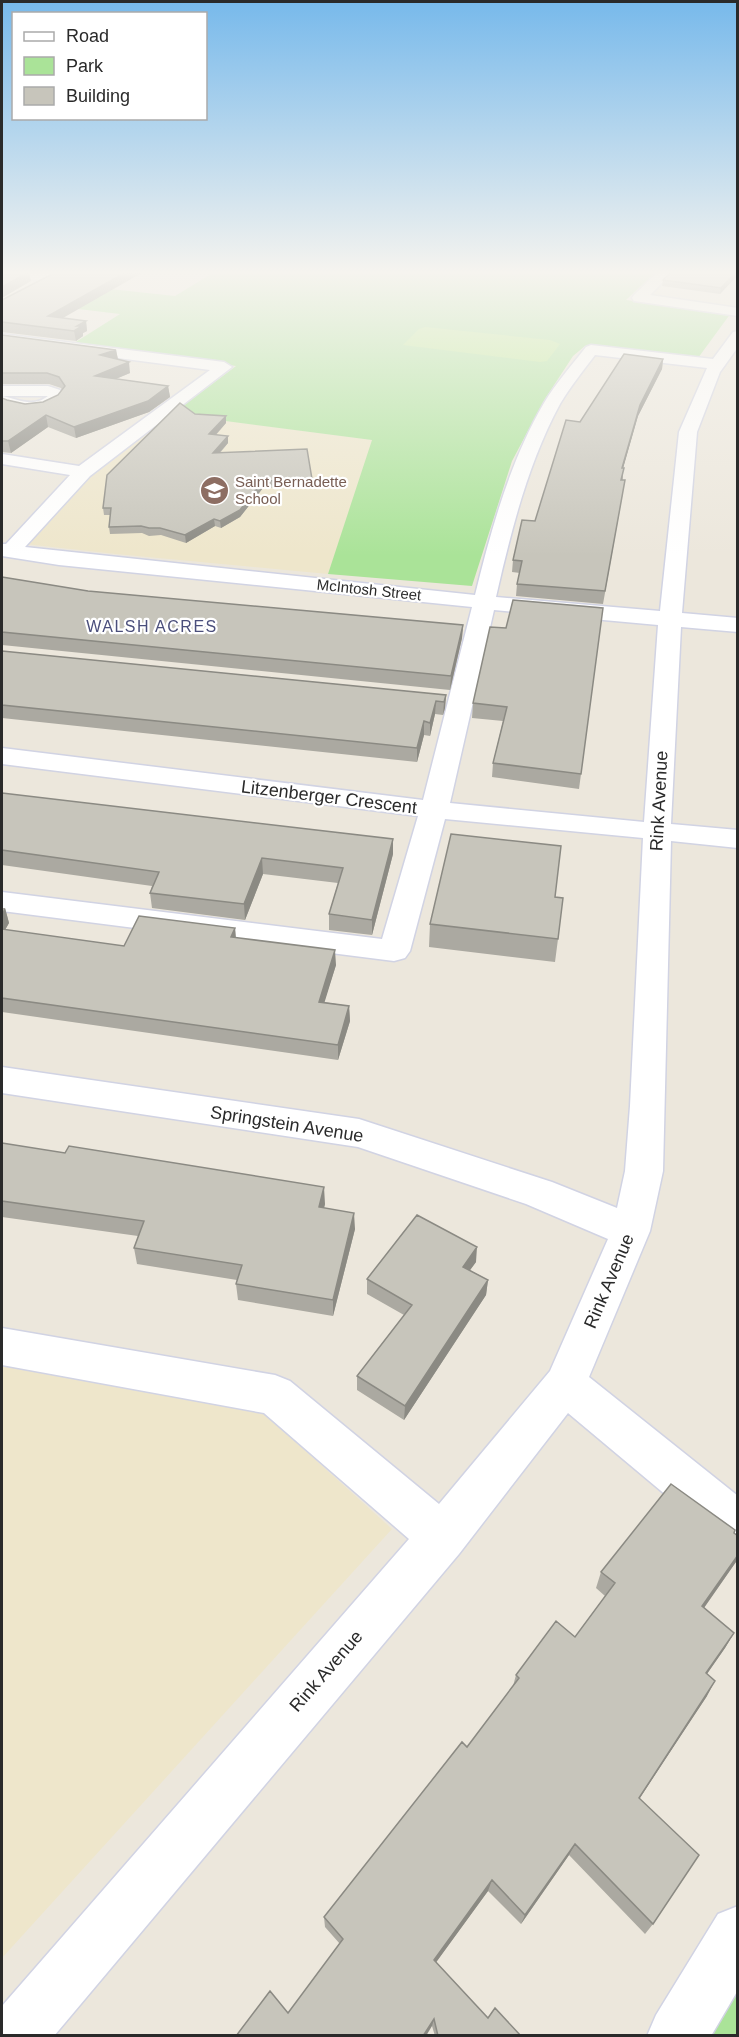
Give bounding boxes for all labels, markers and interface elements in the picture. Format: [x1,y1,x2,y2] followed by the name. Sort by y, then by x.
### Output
[12,12,207,120] legend
[66,26,109,46] text: Road
[66,56,104,76] text: Park
[66,86,130,106] text: Building
[235,473,347,507] place label: Saint Bernadette School
[198,475,230,507] school or university icon: Saint Bernadette School
[316,576,423,604] street label: McIntosh Street
[86,618,218,635] district label: WALSH ACRES
[646,750,672,852] street label: Rink Avenue
[240,776,418,818] street label: Litzenberger Crescent
[209,1102,365,1146] street label: Springstein Avenue
[580,1231,638,1331] street label: Rink Avenue
[285,1626,367,1716] street label: Rink Avenue

